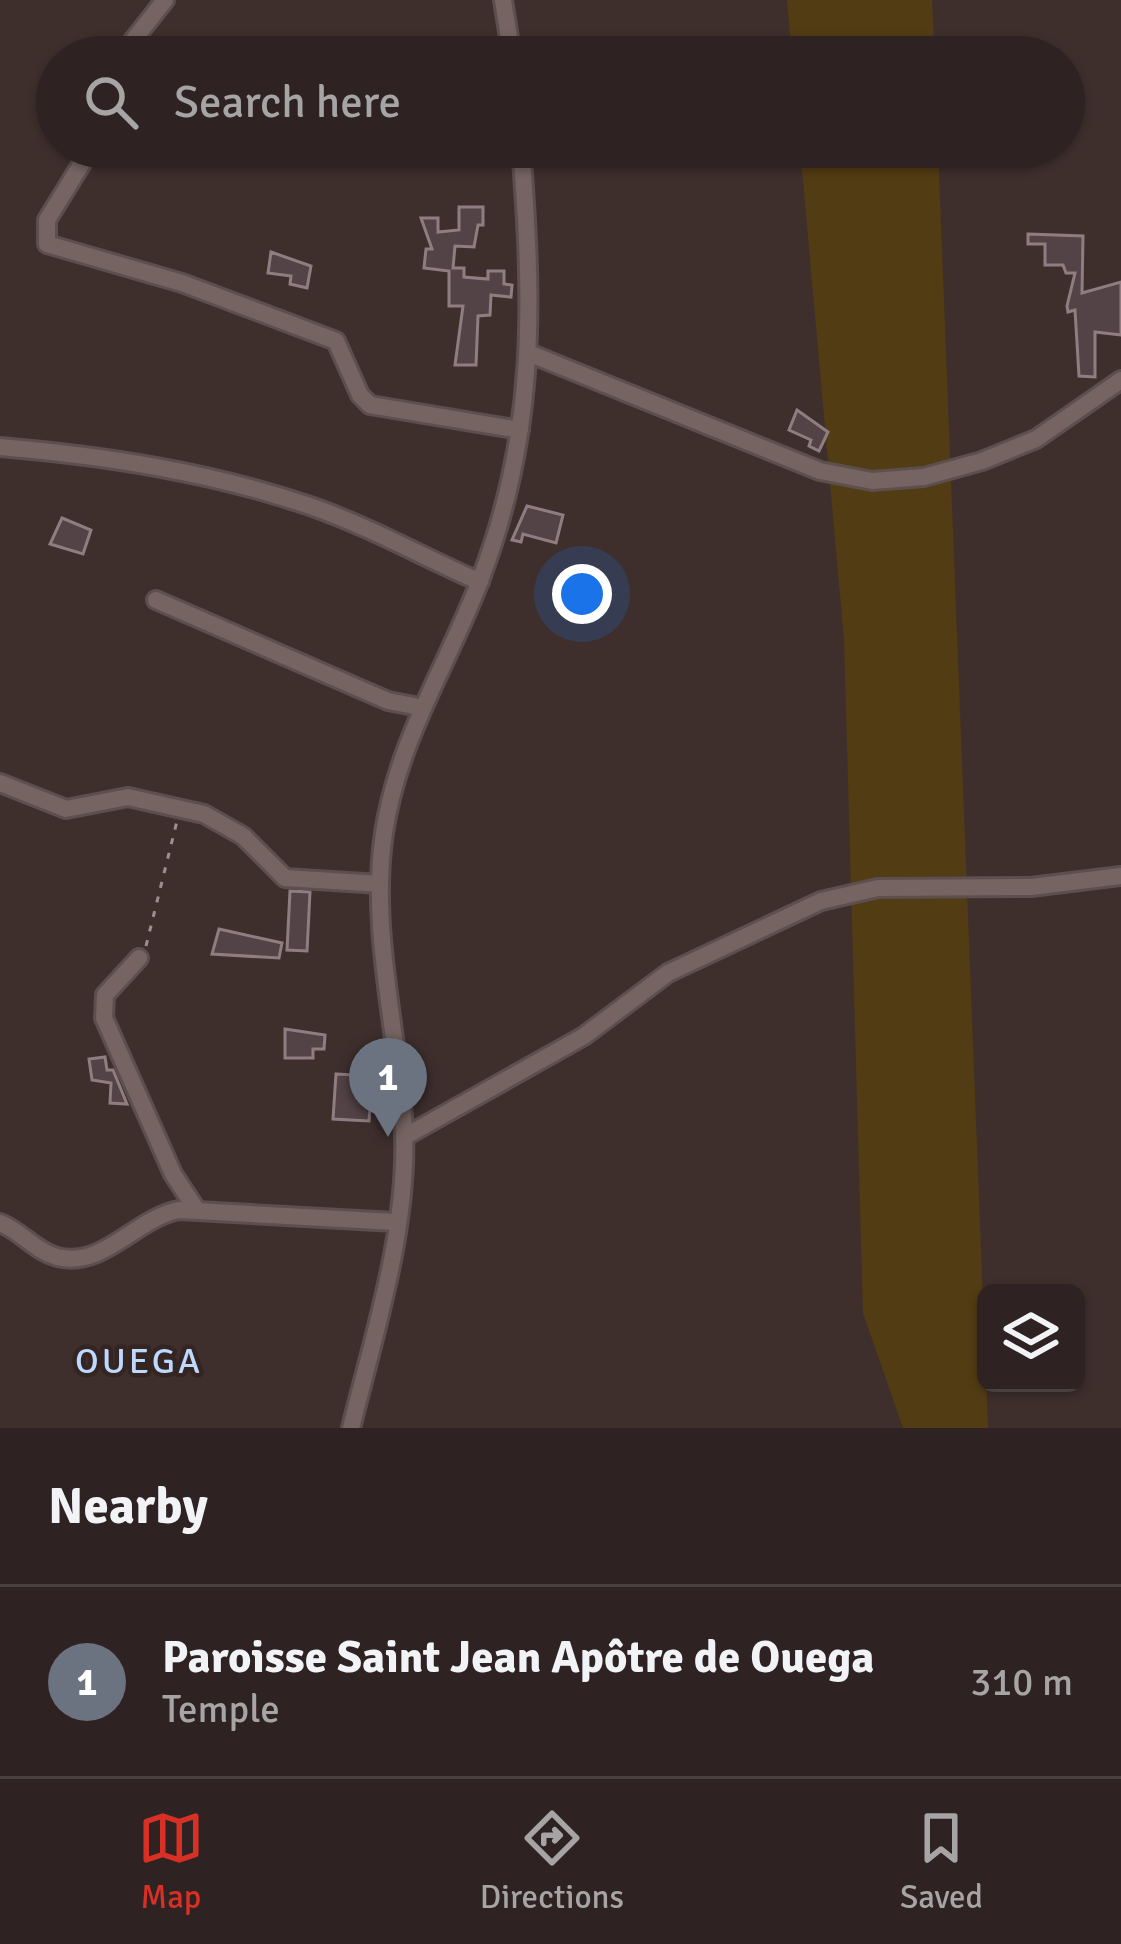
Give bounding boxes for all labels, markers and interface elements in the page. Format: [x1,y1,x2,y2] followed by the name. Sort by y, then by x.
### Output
[36,36,1085,168] search box
[78,69,144,135] icon: search
[174,75,401,130] text: Search here
[552,564,612,624] your location
[349,1038,427,1137] pin: 1
[977,1284,1085,1392] map controls
[977,1284,1085,1392] button: layers
[75,1339,203,1384] district label: OUEGA
[48,1475,208,1538] text: Nearby
[162,1630,874,1685] text: Paroisse Saint Jean Apôtre de Ouega
[76,1658,98,1706] text: 1
[970,1658,1073,1706] text: 310 m
[162,1685,280,1733] text: Temple
[138,1805,204,1918] tab: Map
[480,1805,624,1918] tab: Directions
[900,1805,983,1918] tab: Saved

